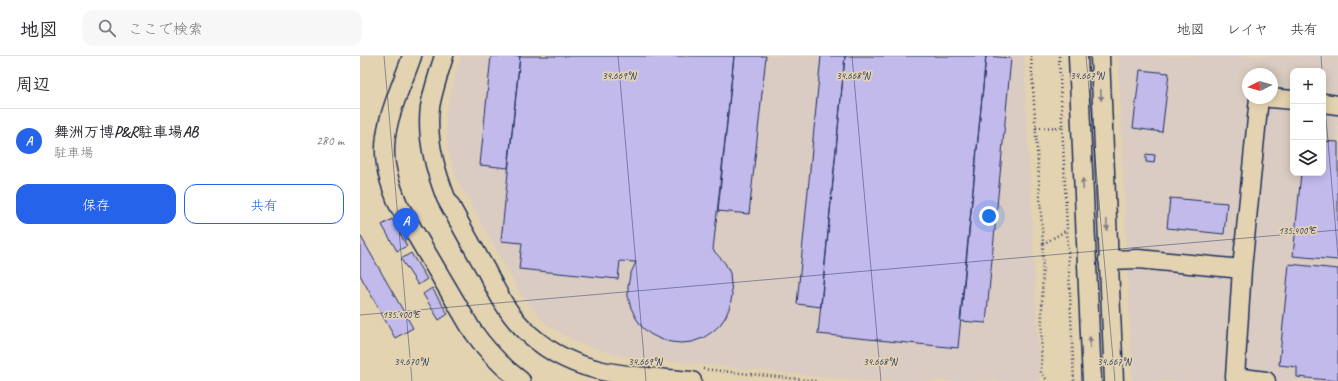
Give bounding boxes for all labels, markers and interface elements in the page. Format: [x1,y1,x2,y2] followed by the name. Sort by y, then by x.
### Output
[82,10,362,46] search box
[96,17,118,39] icon: search
[20,18,58,42] text: 地図
[128,20,203,39] text: ここで検索
[1177,21,1205,38] text: 地図
[1227,21,1268,38] text: レイヤ
[1290,21,1318,38] text: 共有
[1242,68,1278,104] north arrow
[1290,68,1326,176] map controls
[1290,68,1326,104] button: +
[602,69,638,82] text: 34.669°N
[836,69,872,82] text: 34.668°N
[1070,69,1106,82] text: 34.667°N
[16,74,50,95] text: 周辺
[1098,89,1105,101] one-way arrow
[1290,104,1326,140] button: −
[54,123,198,142] text: 舞洲万博P&R駐車場AB
[26,133,32,149] text: A
[316,133,344,149] text: 280 m
[1290,140,1326,176] button: layers
[54,145,93,161] text: 駐車場
[1080,178,1087,190] one-way arrow
[16,184,176,224] button: 保存
[184,184,344,224] button: 共有
[979,206,999,226] your location
[393,208,419,241] pin: A
[1103,219,1110,231] one-way arrow
[1278,224,1317,237] text: 135.400°E
[382,308,421,321] text: 135.400°E
[1087,336,1094,348] one-way arrow
[394,355,430,368] text: 34.670°N
[628,355,664,368] text: 34.669°N
[863,355,899,368] text: 34.668°N
[1097,355,1133,368] text: 34.667°N

